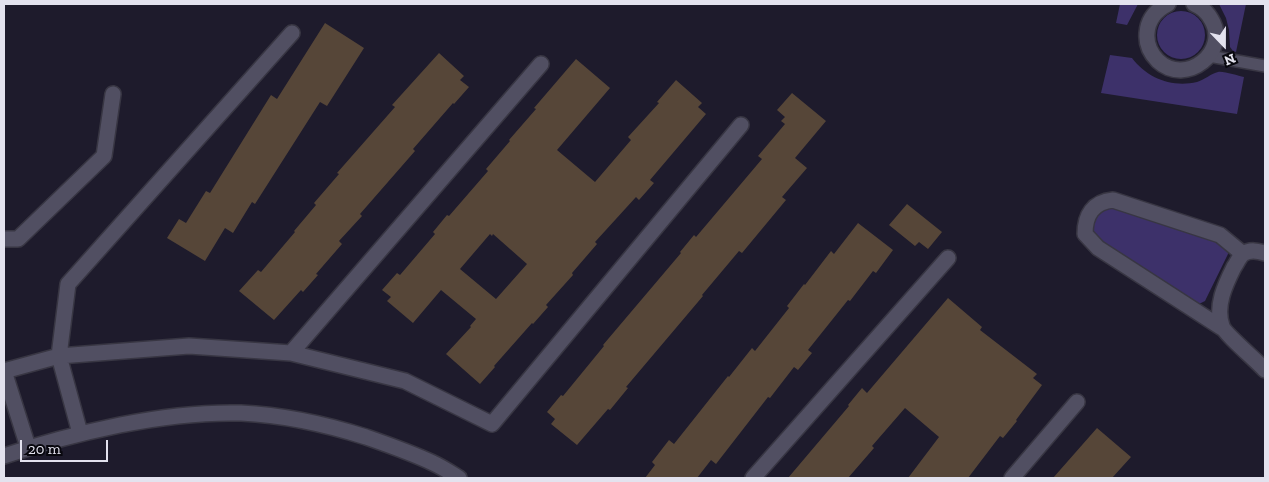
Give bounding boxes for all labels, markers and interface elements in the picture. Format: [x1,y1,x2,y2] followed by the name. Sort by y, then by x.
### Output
[1199,20,1249,70] north arrow
[1222,49,1238,69] text: N
[22,430,110,462] scale bar
[28,440,61,458] text: 20 m

